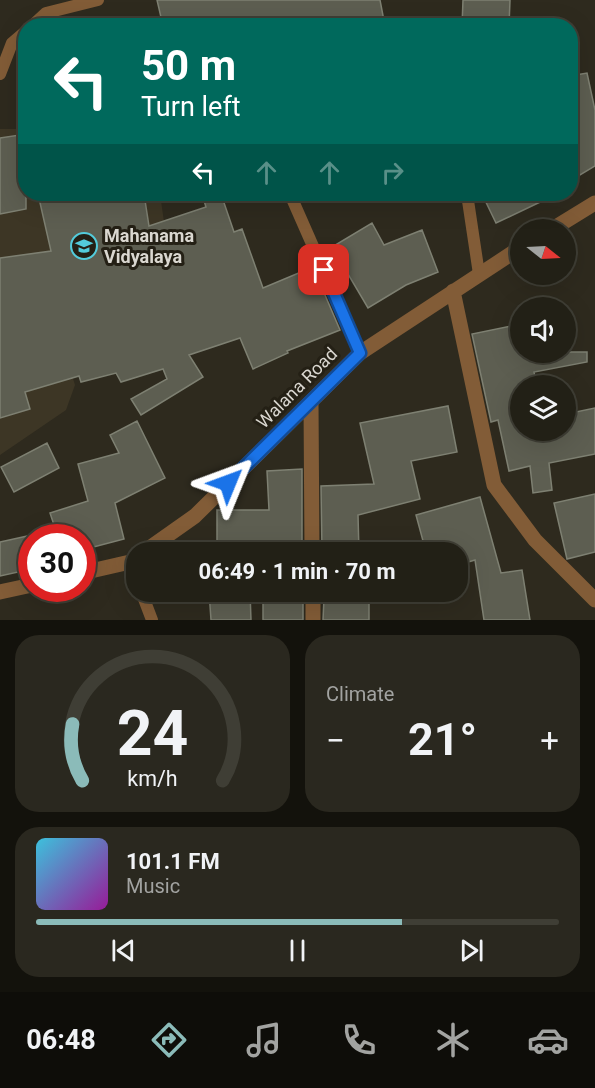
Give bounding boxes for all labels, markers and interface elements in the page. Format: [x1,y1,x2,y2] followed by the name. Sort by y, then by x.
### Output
[141,41,236,90] text: 50 m
[42,42,120,120] icon: left
[141,91,241,123] text: Turn left
[187,156,220,189] icon: left
[250,156,283,189] icon: ahead
[313,156,346,189] icon: ahead
[376,156,409,189] icon: right
[510,219,576,285] north arrow
[510,219,576,441] map controls
[104,225,194,267] place label: Mahanama Vidyalaya
[69,231,99,261] school or university icon: Mahanama Vidyalaya
[298,244,349,295] pin
[307,253,340,286] icon: arrive
[510,297,576,363] button: sound
[252,343,341,432] street label: Walana Road
[510,375,576,441] button: layers
[196,451,260,515] position arrow
[18,524,96,602] speed limit sign: 30
[199,559,395,584] text: 06:49 · 1 min · 70 m
[326,682,394,706] text: Climate
[117,697,188,770] text: 24
[408,713,477,766] text: 21°
[326,721,345,760] text: −
[540,721,559,760] text: +
[127,766,178,791] text: km/h
[126,849,220,874] text: 101.1 FM
[126,874,180,898] text: Music
[107,934,140,967] icon: previous
[281,934,314,967] icon: pause
[455,934,488,967] icon: next
[148,1019,190,1061] icon: directions
[243,1019,285,1061] icon: music
[338,1019,380,1061] icon: phone
[432,1019,474,1061] icon: climate
[527,1019,569,1061] icon: car
[26,1024,96,1056] text: 06:48

